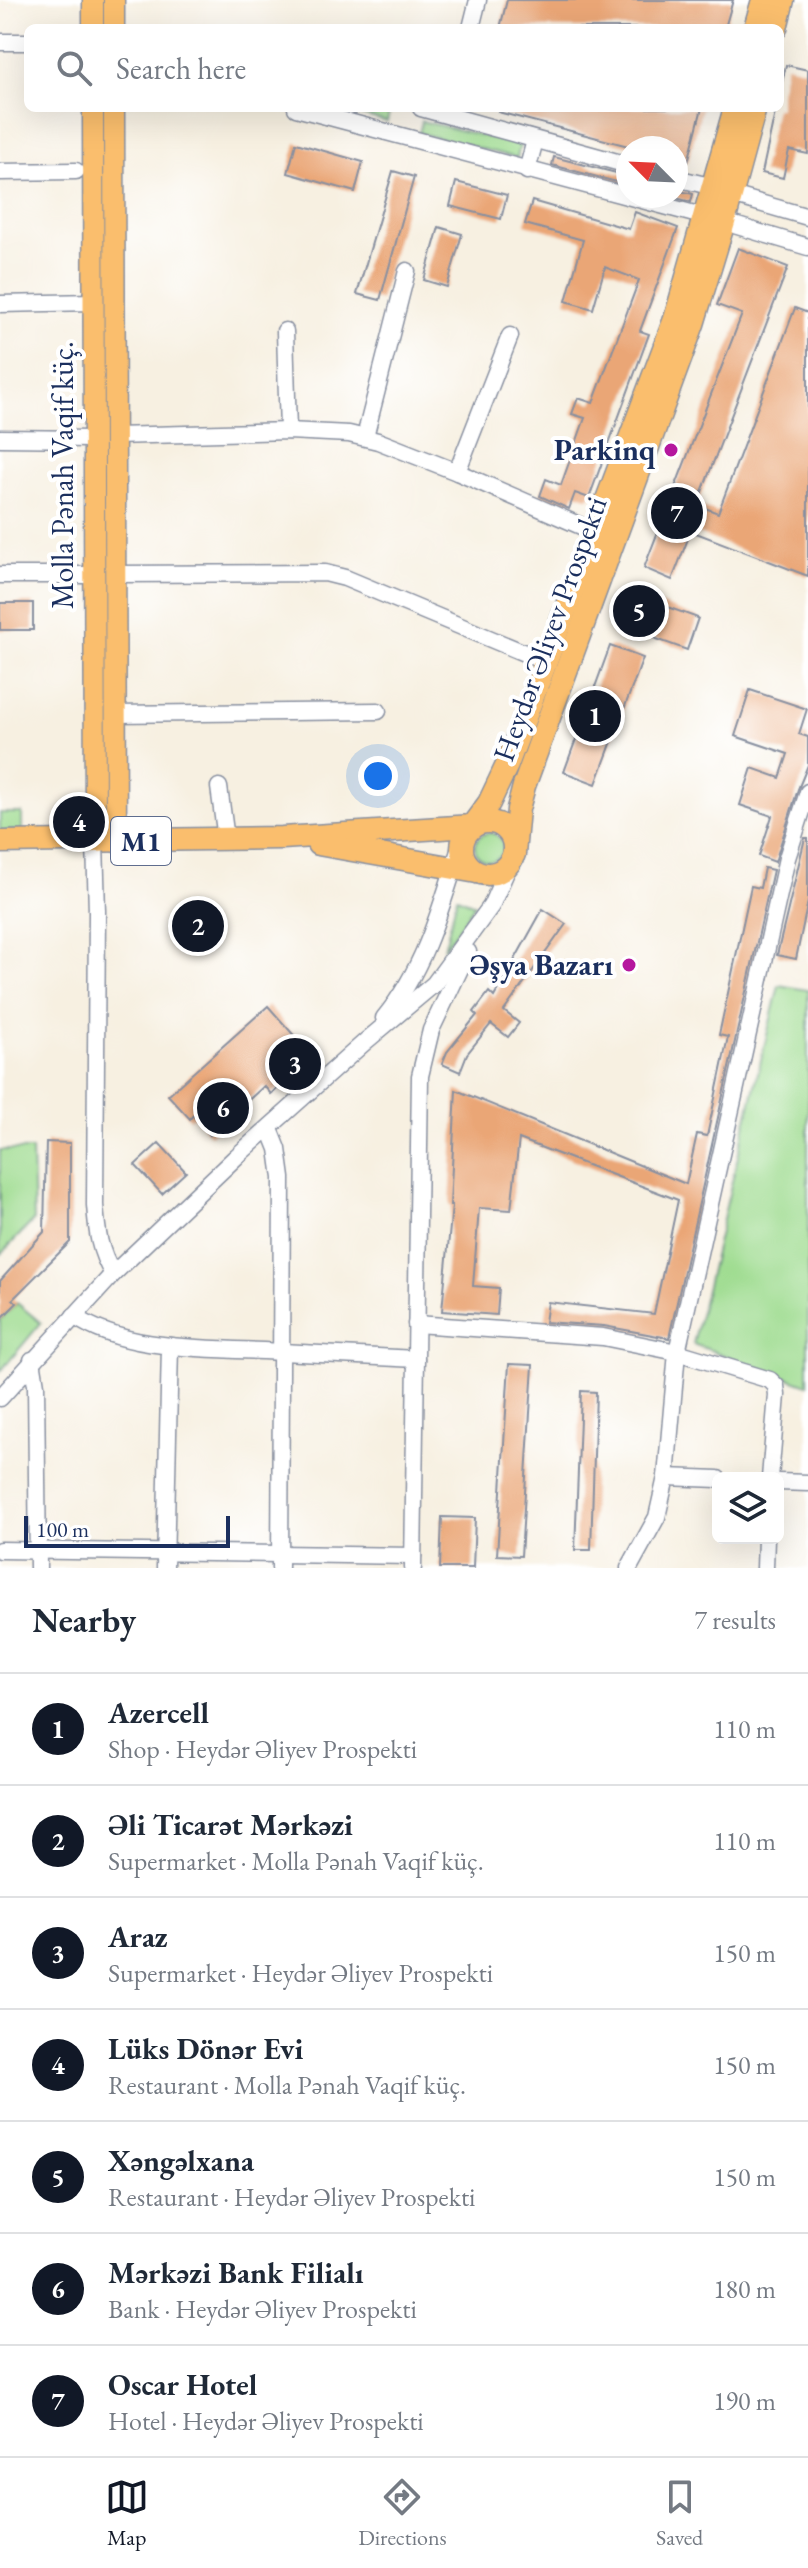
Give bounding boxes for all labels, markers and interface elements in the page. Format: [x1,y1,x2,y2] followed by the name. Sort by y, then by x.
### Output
[24,24,784,112] search box
[52,46,96,90] icon: search
[116,49,246,88] text: Search here
[616,136,688,208] north arrow
[43,341,82,609] street label: Molla Pənah Vaqif küç.
[554,430,656,469] place label: Parkinq
[662,441,680,459] marker: Parkinq
[651,483,703,543] pin: 7
[484,491,616,766] street label: Heydər Əliyev Prospekti
[613,581,665,641] pin: 5
[569,686,621,746] pin: 1
[358,756,398,796] your location
[53,792,105,852] pin: 4
[111,817,171,865] road number: M1
[172,896,224,956] pin: 2
[469,945,613,984] place label: Əşya Bazarı
[620,956,638,974] marker: Əşya Bazarı
[269,1034,321,1094] pin: 3
[197,1078,249,1138] pin: 6
[712,1472,784,1544] map controls
[712,1472,784,1544] button: layers
[24,1512,230,1548] scale bar
[36,1515,89,1544] text: 100 m
[32,1598,136,1642] text: Nearby
[695,1603,776,1637] text: 7 results
[108,1693,209,1732] text: Azercell
[51,1712,65,1746] text: 1
[713,1712,776,1746] text: 110 m
[108,1732,417,1766] text: Shop · Heydər Əliyev Prospekti
[108,1805,353,1844] text: Əli Ticarət Mərkəzi
[51,1824,65,1858] text: 2
[713,1824,776,1858] text: 110 m
[108,1844,484,1878] text: Supermarket · Molla Pənah Vaqif küç.
[108,1917,168,1956] text: Araz
[51,1936,65,1970] text: 3
[713,1936,776,1970] text: 150 m
[108,1956,493,1990] text: Supermarket · Heydər Əliyev Prospekti
[108,2029,303,2068] text: Lüks Dönər Evi
[51,2048,65,2082] text: 4
[713,2048,776,2082] text: 150 m
[108,2068,466,2102] text: Restaurant · Molla Pənah Vaqif küç.
[108,2141,254,2180] text: Xəngəlxana
[51,2160,65,2194] text: 5
[713,2160,776,2194] text: 150 m
[108,2180,475,2214] text: Restaurant · Heydər Əliyev Prospekti
[108,2253,364,2292] text: Mərkəzi Bank Filialı
[51,2272,65,2306] text: 6
[713,2272,776,2306] text: 180 m
[108,2292,417,2326] text: Bank · Heydər Əliyev Prospekti
[108,2365,257,2404] text: Oscar Hotel
[51,2384,65,2418] text: 7
[713,2384,776,2418] text: 190 m
[108,2404,424,2438] text: Hotel · Heydər Əliyev Prospekti
[105,2475,149,2552] tab: Map
[358,2475,447,2552] tab: Directions
[656,2475,703,2552] tab: Saved

